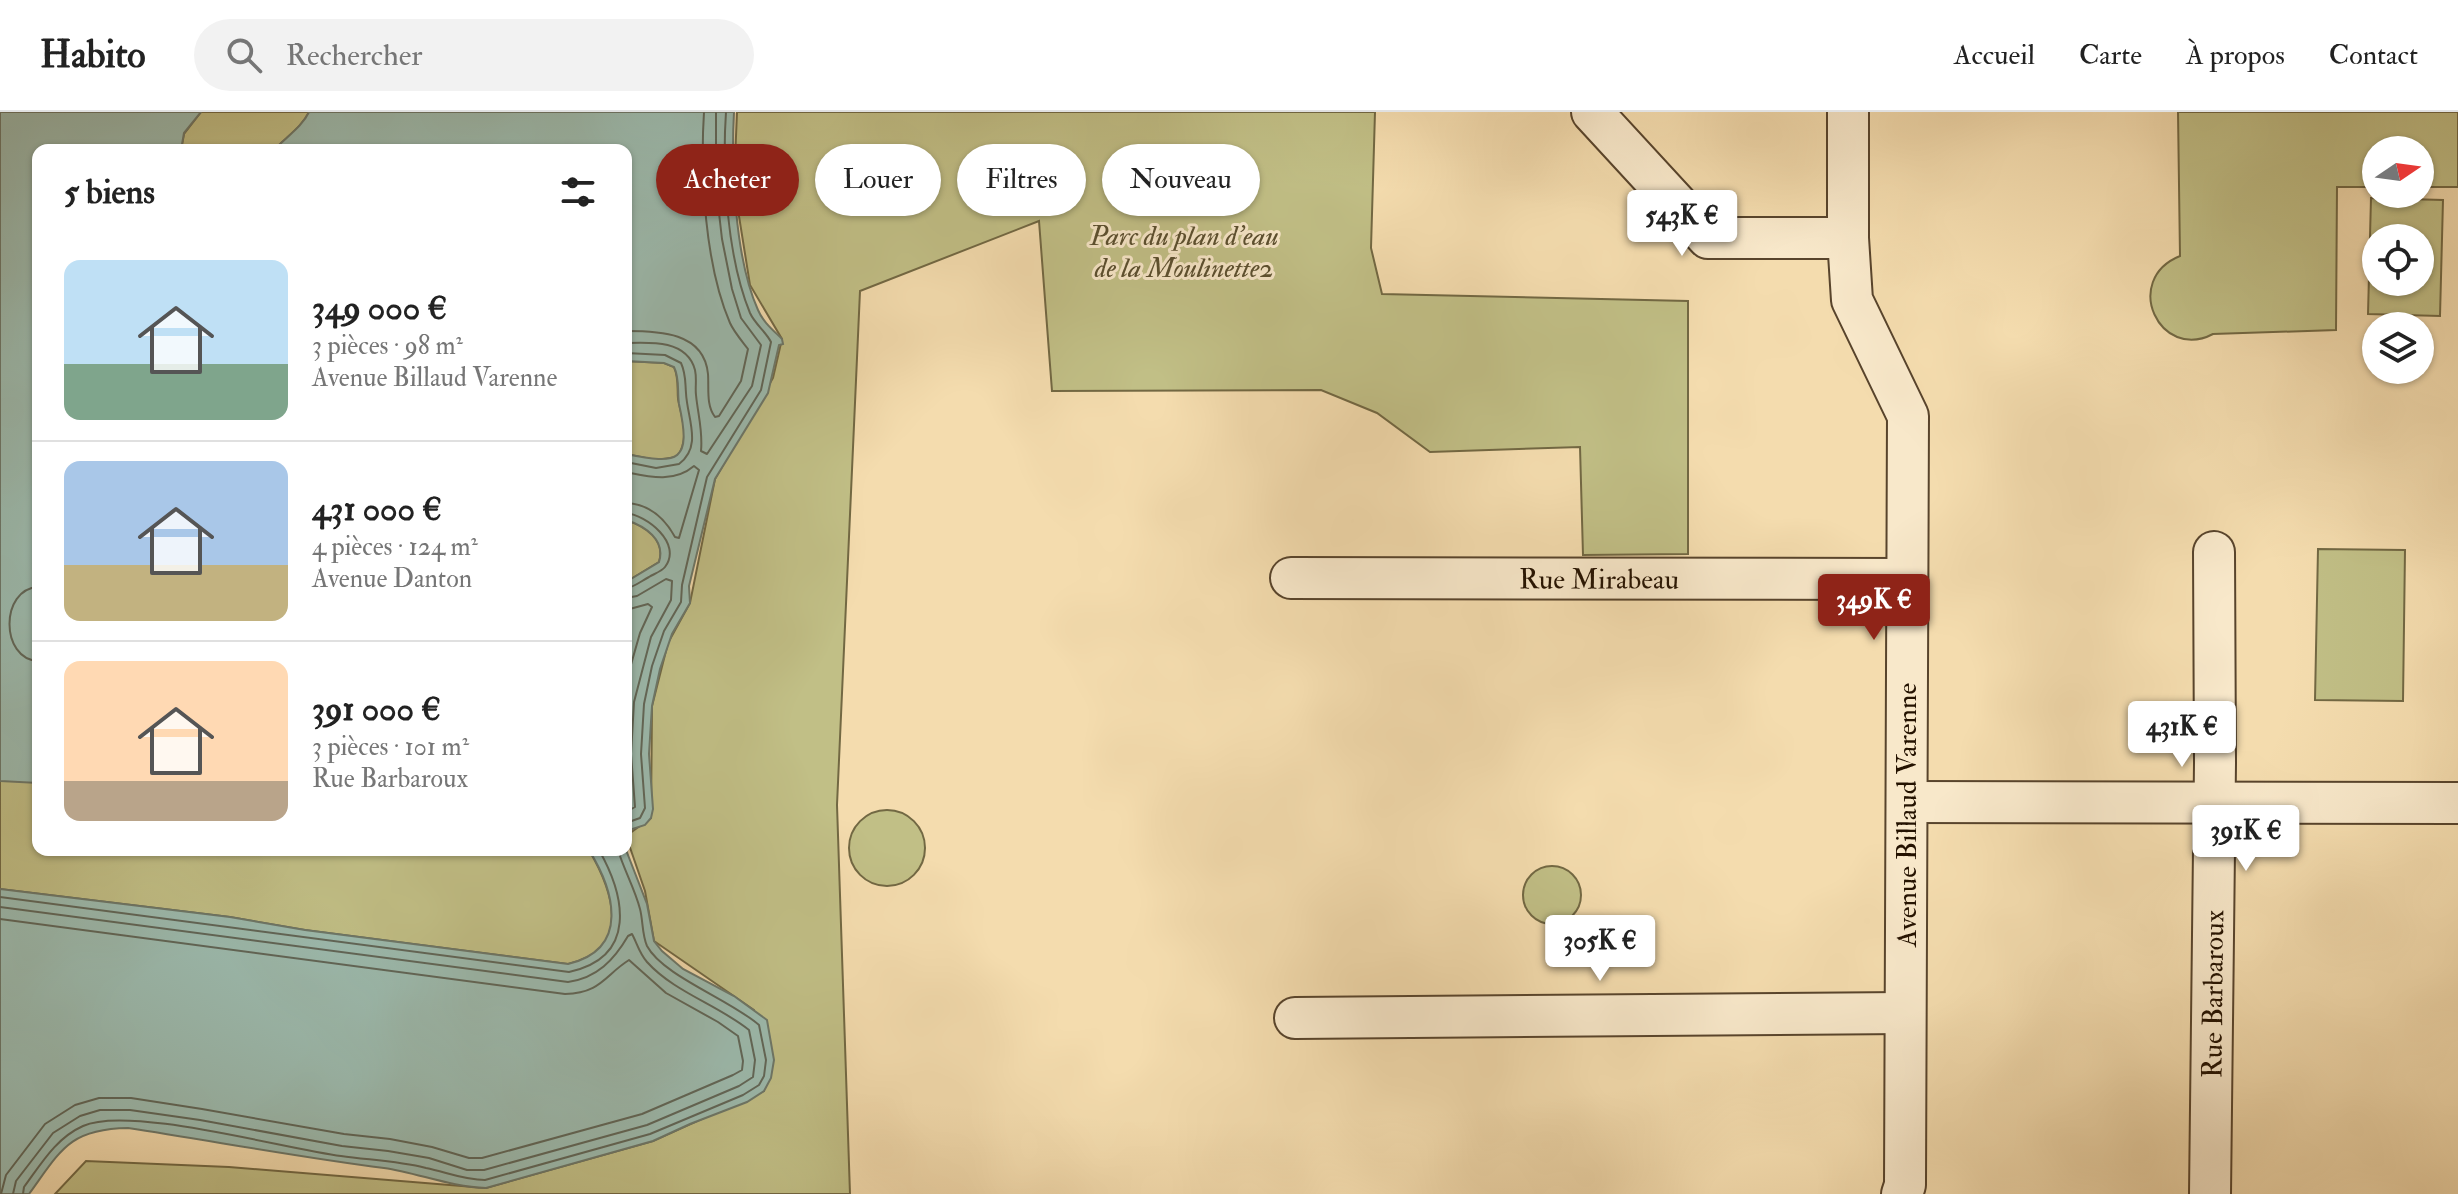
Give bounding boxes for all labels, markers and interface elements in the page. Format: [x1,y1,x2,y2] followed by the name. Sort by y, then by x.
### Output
[194,19,754,91] search box
[40,31,146,79] text: Habito
[222,33,266,77] icon: search
[286,37,422,74] text: Rechercher
[1954,38,2035,73] text: Accueil
[2079,38,2142,73] text: Carte
[2186,38,2285,73] text: À propos
[2329,38,2418,73] text: Contact
[2362,136,2434,208] north arrow
[2362,136,2434,384] map controls
[656,144,799,216] chip: Acheter
[815,144,941,216] chip: Louer
[957,144,1086,216] chip: Filtres
[1102,144,1260,216] chip: Nouveau
[556,170,600,214] icon: filters
[64,171,155,214] text: 5 biens
[1617,190,1747,258] pin: 543K €
[1645,200,1719,232] text: 543K €
[1088,219,1279,286] park label: Parc du plan d'eau de la Moulinette2
[2362,224,2434,296] button: locate
[312,287,447,330] text: 349 000 €
[128,292,224,388] icon: home
[2362,312,2434,384] button: layers
[312,330,463,362] text: 3 pièces · 98 m²
[312,362,557,394] text: Avenue Billaud Varenne
[312,488,442,531] text: 431 000 €
[128,493,224,589] icon: home
[312,531,478,563] text: 4 pièces · 124 m²
[1519,562,1679,598] street label: Rue Mirabeau
[312,563,472,595] text: Avenue Danton
[1809,574,1939,642] pin: 349K €
[1836,584,1912,616] text: 349K €
[1890,683,1925,948] street label: Avenue Billaud Varenne
[312,688,441,731] text: 391 000 €
[128,693,224,789] icon: home
[2117,701,2247,769] pin: 431K €
[2146,711,2218,743] text: 431K €
[312,731,469,763] text: 3 pièces · 101 m²
[312,763,468,795] text: Rue Barbaroux
[2181,805,2311,873] pin: 391K €
[2210,815,2282,847] text: 391K €
[2195,909,2232,1078] street label: Rue Barbaroux
[1535,915,1665,983] pin: 305K €
[1563,925,1637,957] text: 305K €

